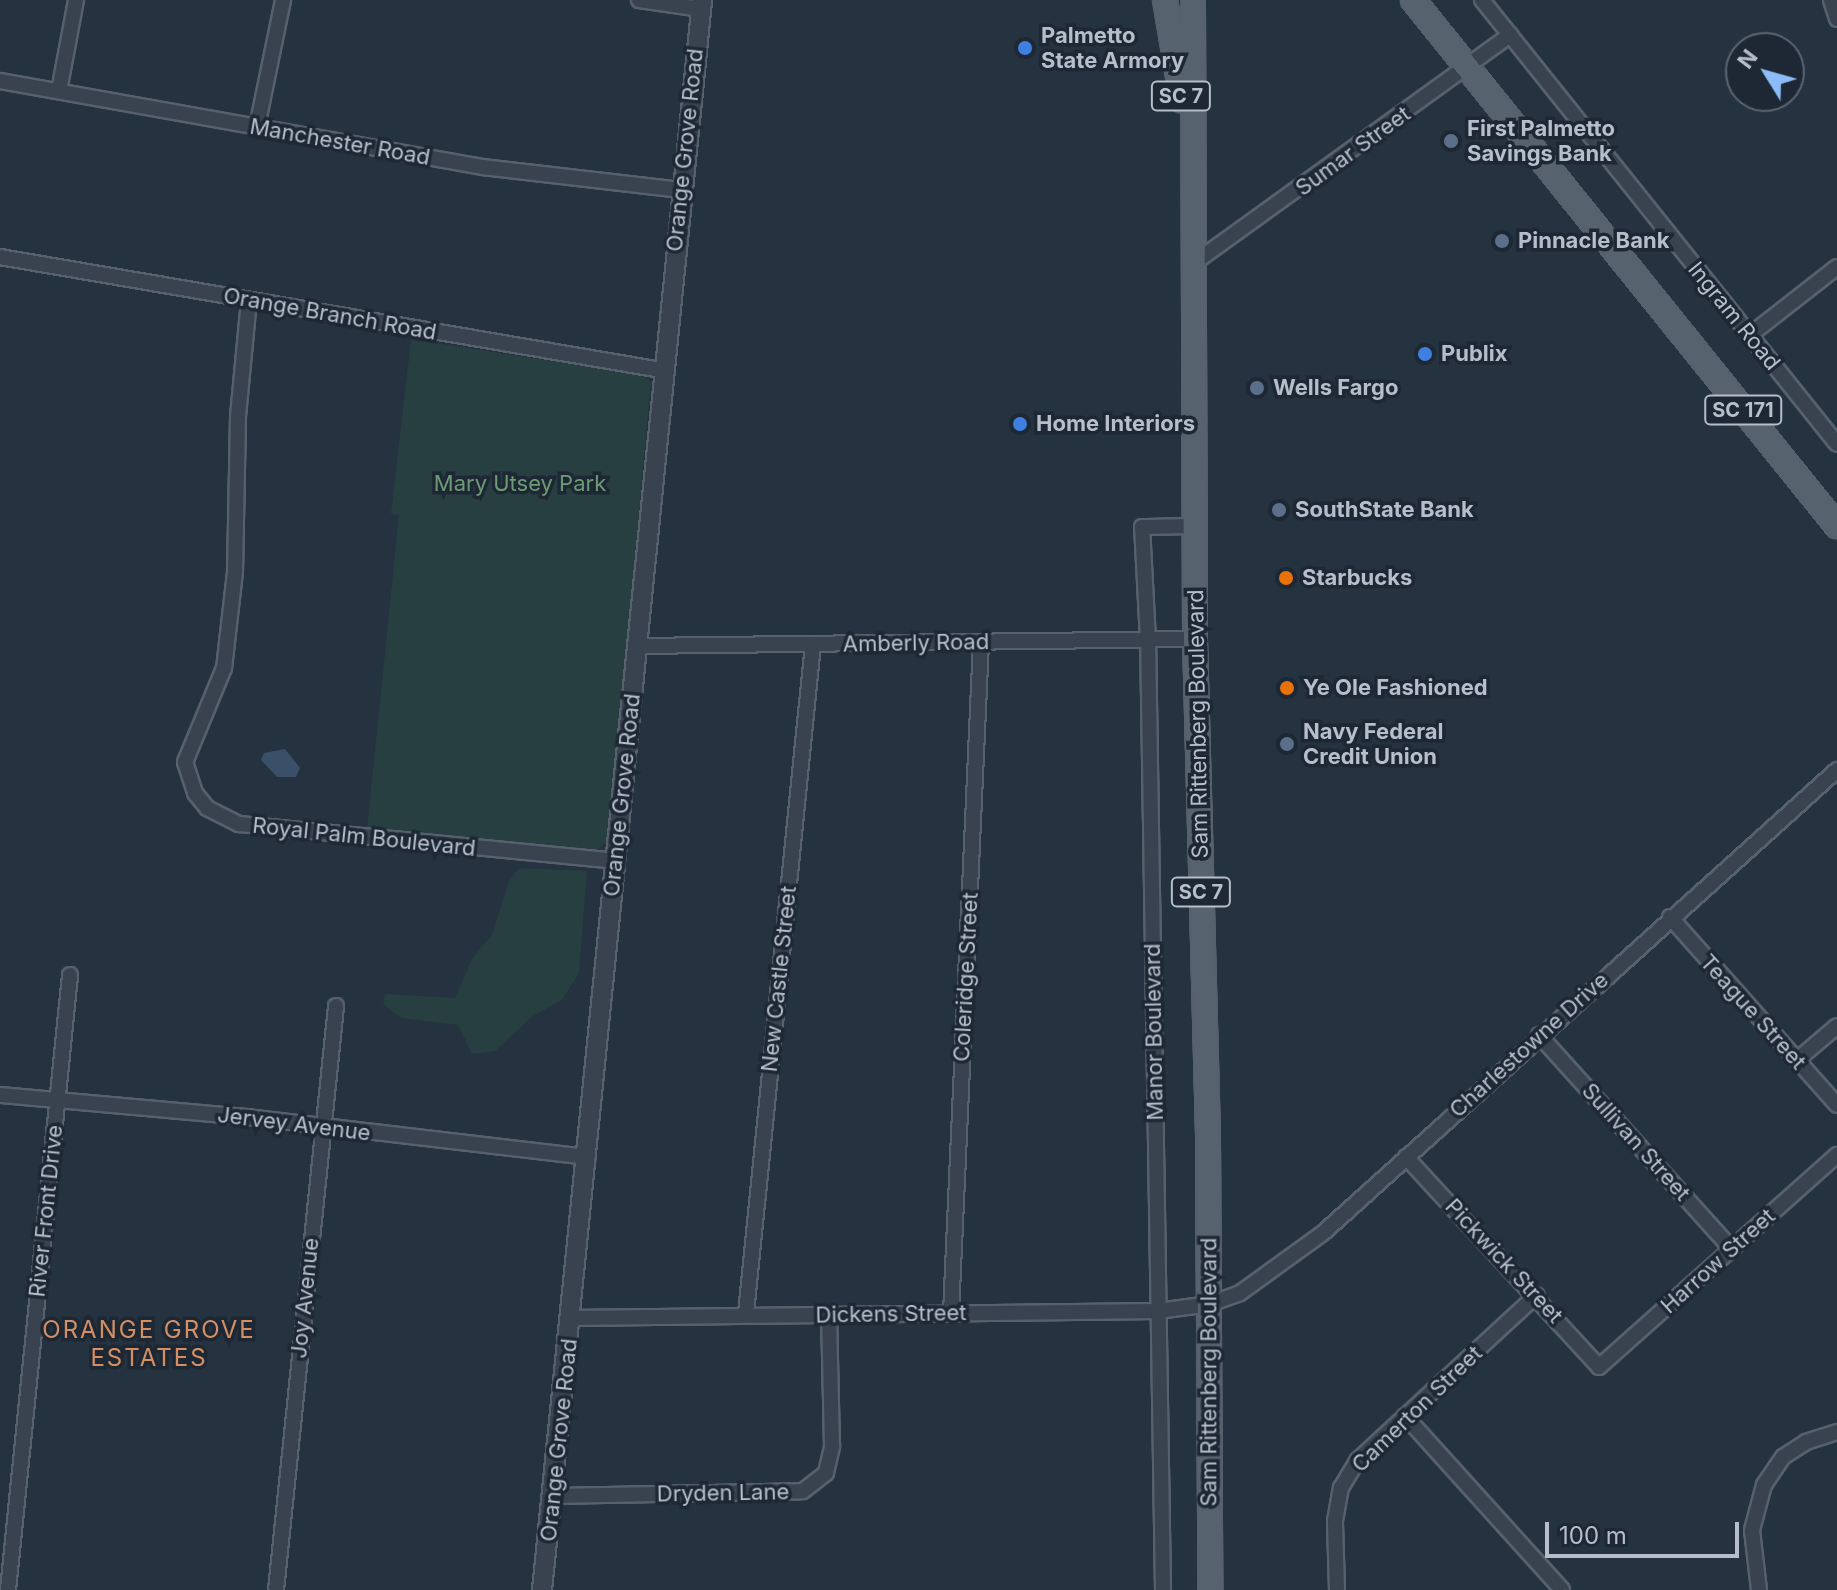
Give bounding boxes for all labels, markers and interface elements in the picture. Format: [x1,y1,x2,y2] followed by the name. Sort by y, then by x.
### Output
[1041,22,1184,74] place label: Palmetto State Armory
[1725,32,1805,112] north arrow
[1016,39,1034,57] marker: Palmetto State Armory
[1732,44,1763,73] text: N
[661,47,709,253] street label: Orange Grove Road
[1149,80,1213,112] road number: SC 7
[1291,101,1415,201] street label: Sumar Street
[248,113,432,171] street label: Manchester Road
[1467,115,1615,166] place label: First Palmetto Savings Bank
[1442,132,1460,150] marker: First Palmetto Savings Bank
[1518,228,1669,254] place label: Pinnacle Bank
[1493,232,1511,250] marker: Pinnacle Bank
[1682,257,1786,375] street label: Ingram Road
[221,282,439,346] street label: Orange Branch Road
[1441,341,1508,367] place label: Publix
[1416,345,1434,363] marker: Publix
[1273,375,1398,401] place label: Wells Fargo
[1248,379,1266,397] marker: Wells Fargo
[1703,394,1783,426] road number: SC 171
[1036,411,1195,437] place label: Home Interiors
[1011,415,1029,433] marker: Home Interiors
[434,471,606,497] park label: Mary Utsey Park
[1295,497,1474,523] place label: SouthState Bank
[1270,501,1288,519] marker: SouthState Bank
[1302,565,1412,591] place label: Starbucks
[1277,569,1295,587] marker: Starbucks
[1182,589,1214,859] street label: Sam Rittenberg Boulevard
[843,629,989,657] street label: Amberly Road
[1303,675,1488,701] place label: Ye Ole Fashioned
[1278,679,1296,697] marker: Ye Ole Fashioned
[598,692,646,898] street label: Orange Grove Road
[1303,718,1444,770] place label: Navy Federal Credit Union
[1278,735,1296,753] marker: Navy Federal Credit Union
[251,812,477,862] street label: Royal Palm Boulevard
[1169,876,1233,908] road number: SC 7
[756,885,802,1073] street label: New Castle Street
[948,892,984,1062] street label: Coleridge Street
[1139,943,1169,1121] street label: Manor Boulevard
[1695,949,1811,1075] street label: Teague Street
[1444,967,1614,1123] street label: Charlestowne Drive
[1576,1078,1696,1206] street label: Sullivan Street
[216,1102,372,1146] street label: Jervey Avenue
[24,1124,68,1298] street label: River Front Drive
[1440,1193,1568,1329] street label: Pickwick Street
[1656,1203,1780,1319] street label: Harrow Street
[286,1236,324,1360] street label: Joy Avenue
[1196,1237,1222,1507] street label: Sam Rittenberg Boulevard
[815,1299,967,1329] street label: Dickens Street
[42,1316,256,1372] district label: ORANGE GROVE ESTATES
[535,1337,583,1543] street label: Orange Grove Road
[1346,1340,1488,1478] street label: Camerton Street
[657,1479,789,1507] street label: Dryden Lane
[1549,1506,1743,1556] scale bar
[1559,1521,1627,1550] text: 100 m

